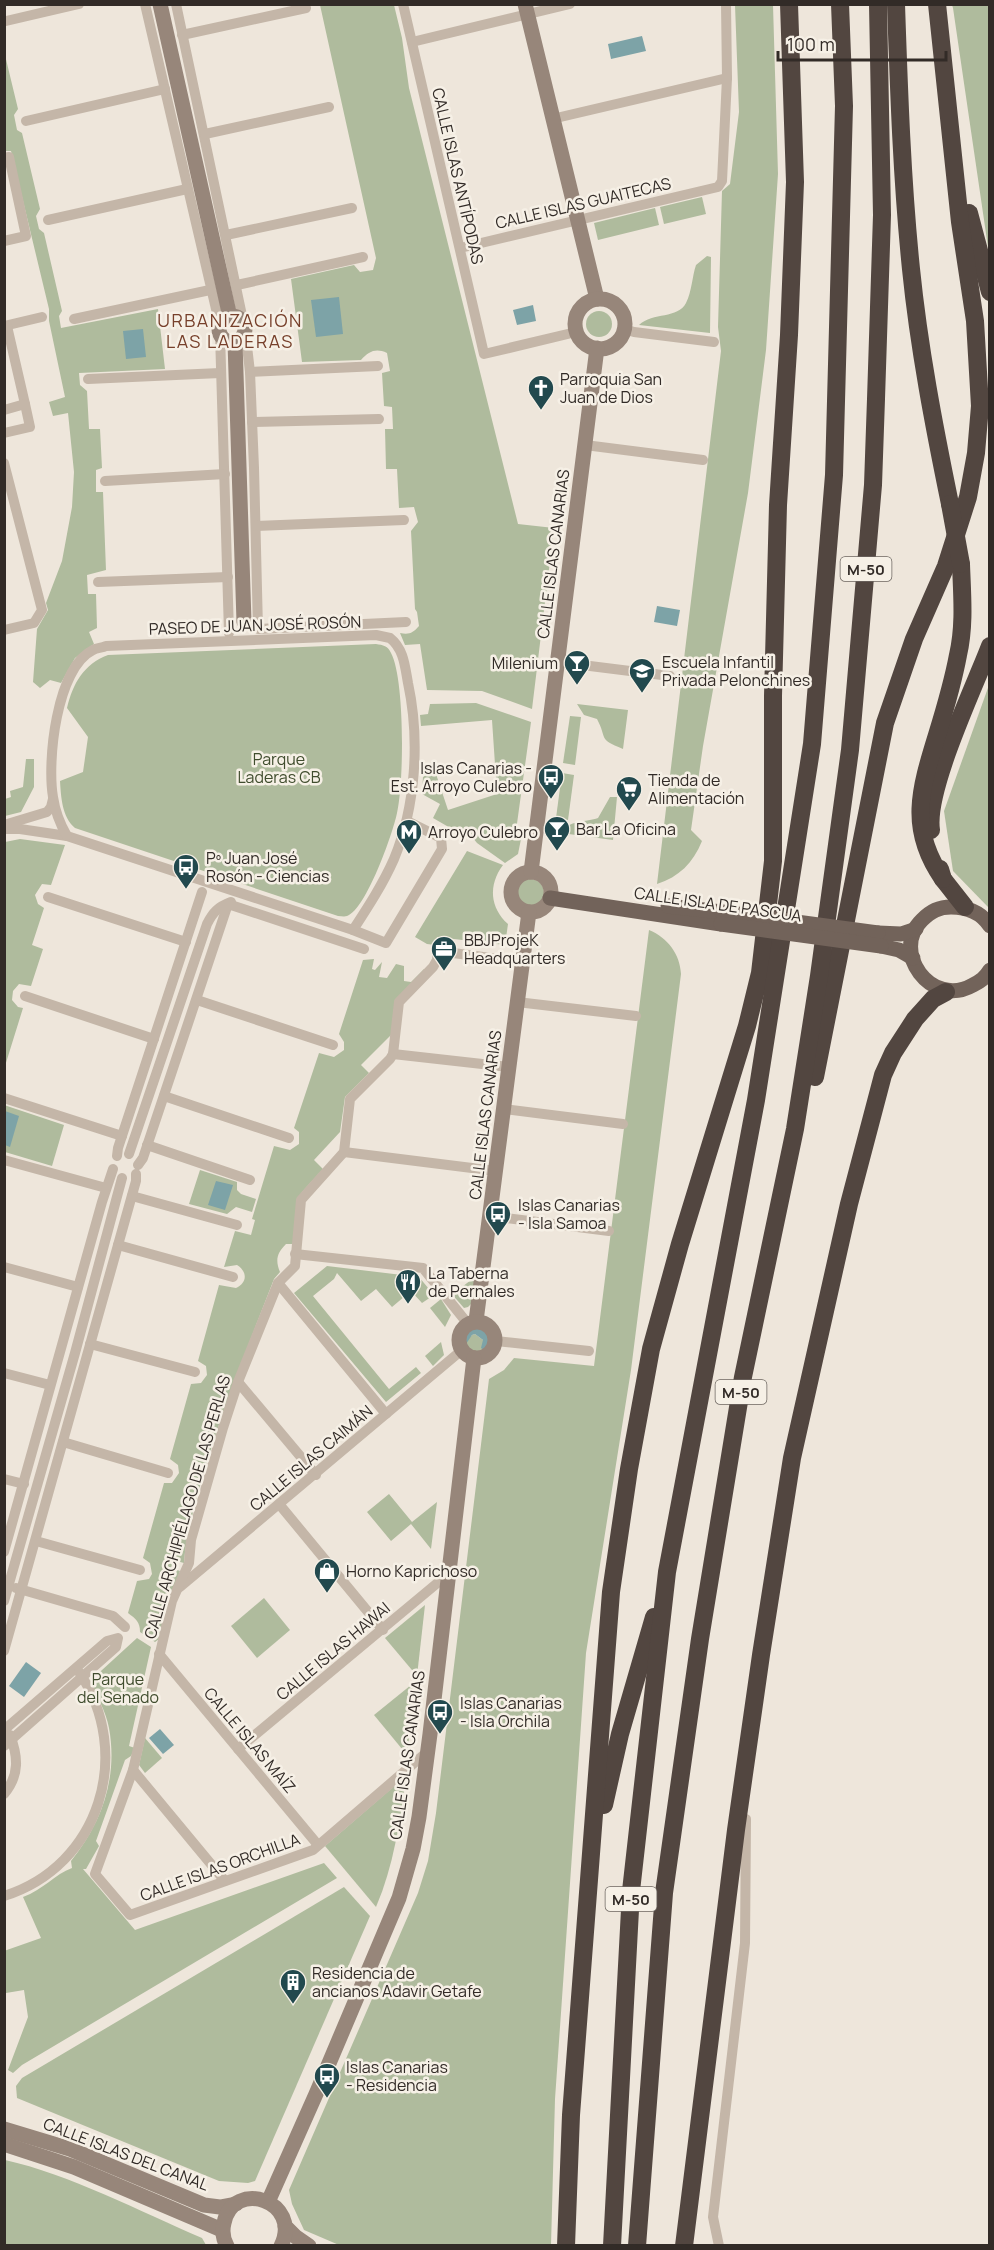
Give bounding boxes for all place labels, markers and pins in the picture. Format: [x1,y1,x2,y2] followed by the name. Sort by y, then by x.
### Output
[560,368,662,408] place label: Parroquia San Juan de Dios
[526,373,556,411] church icon: Parroquia San Juan de Dios
[562,648,592,686] bar icon: Milenium
[662,651,810,691] place label: Escuela Infantil Privada Pelonchines
[492,652,558,674] place label: Milenium
[627,656,657,694] school or university icon: Escuela Infantil Privada Pelonchines
[391,757,532,797] place label: Islas Canarias - Est. Arroyo Culebro
[536,762,566,800] bus stop icon: Islas Canarias - Est. Arroyo Culebro
[648,769,744,809] place label: Tienda de Alimentación
[614,774,644,812] supermarket icon: Tienda de Alimentación
[542,814,572,852] bar icon: Bar La Oficina
[394,817,424,855] metro station icon: Arroyo Culebro
[576,818,676,840] place label: Bar La Oficina
[428,821,538,843] place label: Arroyo Culebro
[206,847,329,887] place label: Pº Juan José Rosón - Ciencias
[171,852,201,890] bus stop icon: Pº Juan José Rosón - Ciencias
[464,929,565,969] place label: BBJProjeK Headquarters
[429,934,459,972] office icon: BBJProjeK Headquarters
[518,1194,620,1234] place label: Islas Canarias - Isla Samoa
[483,1199,513,1237] bus stop icon: Islas Canarias - Isla Samoa
[428,1262,515,1302] place label: La Taberna de Pernales
[393,1267,423,1305] restaurant icon: La Taberna de Pernales
[312,1556,342,1594] shop icon: Horno Kaprichoso
[346,1560,477,1582] place label: Horno Kaprichoso
[460,1692,562,1732] place label: Islas Canarias - Isla Orchila
[425,1697,455,1735] bus stop icon: Islas Canarias - Isla Orchila
[312,1962,482,2002] place label: Residencia de ancianos Adavir Getafe
[278,1967,308,2005] building icon: Residencia de ancianos Adavir Getafe
[346,2056,448,2096] place label: Islas Canarias - Residencia
[312,2061,342,2099] bus stop icon: Islas Canarias - Residencia

